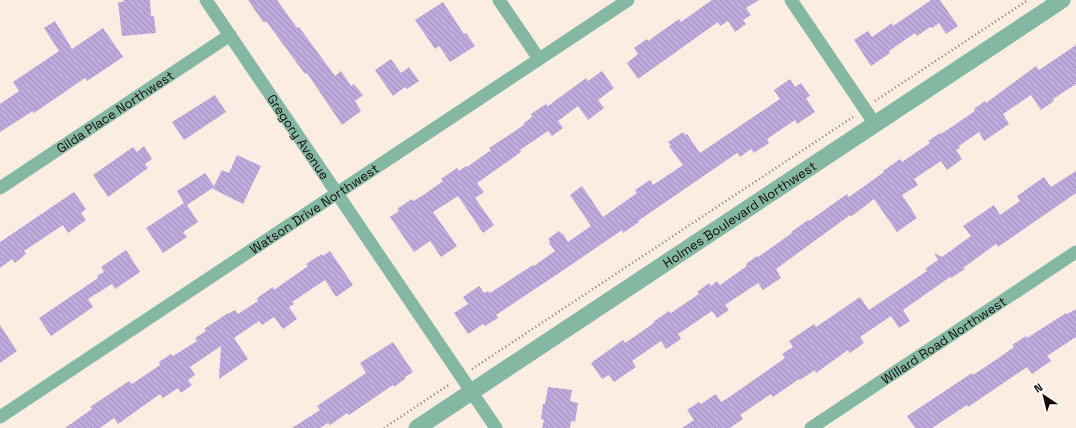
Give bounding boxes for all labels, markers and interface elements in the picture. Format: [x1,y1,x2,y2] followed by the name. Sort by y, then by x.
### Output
[53,66,177,157] street label: Gilda Place Northwest
[264,91,333,183] street label: Gregory Avenue
[659,157,820,271] street label: Holmes Boulevard Northwest
[246,160,382,257] street label: Watson Drive Northwest
[878,292,1009,388] street label: Willard Road Northwest
[1024,376,1064,416] north arrow
[1031,380,1045,396] text: N

